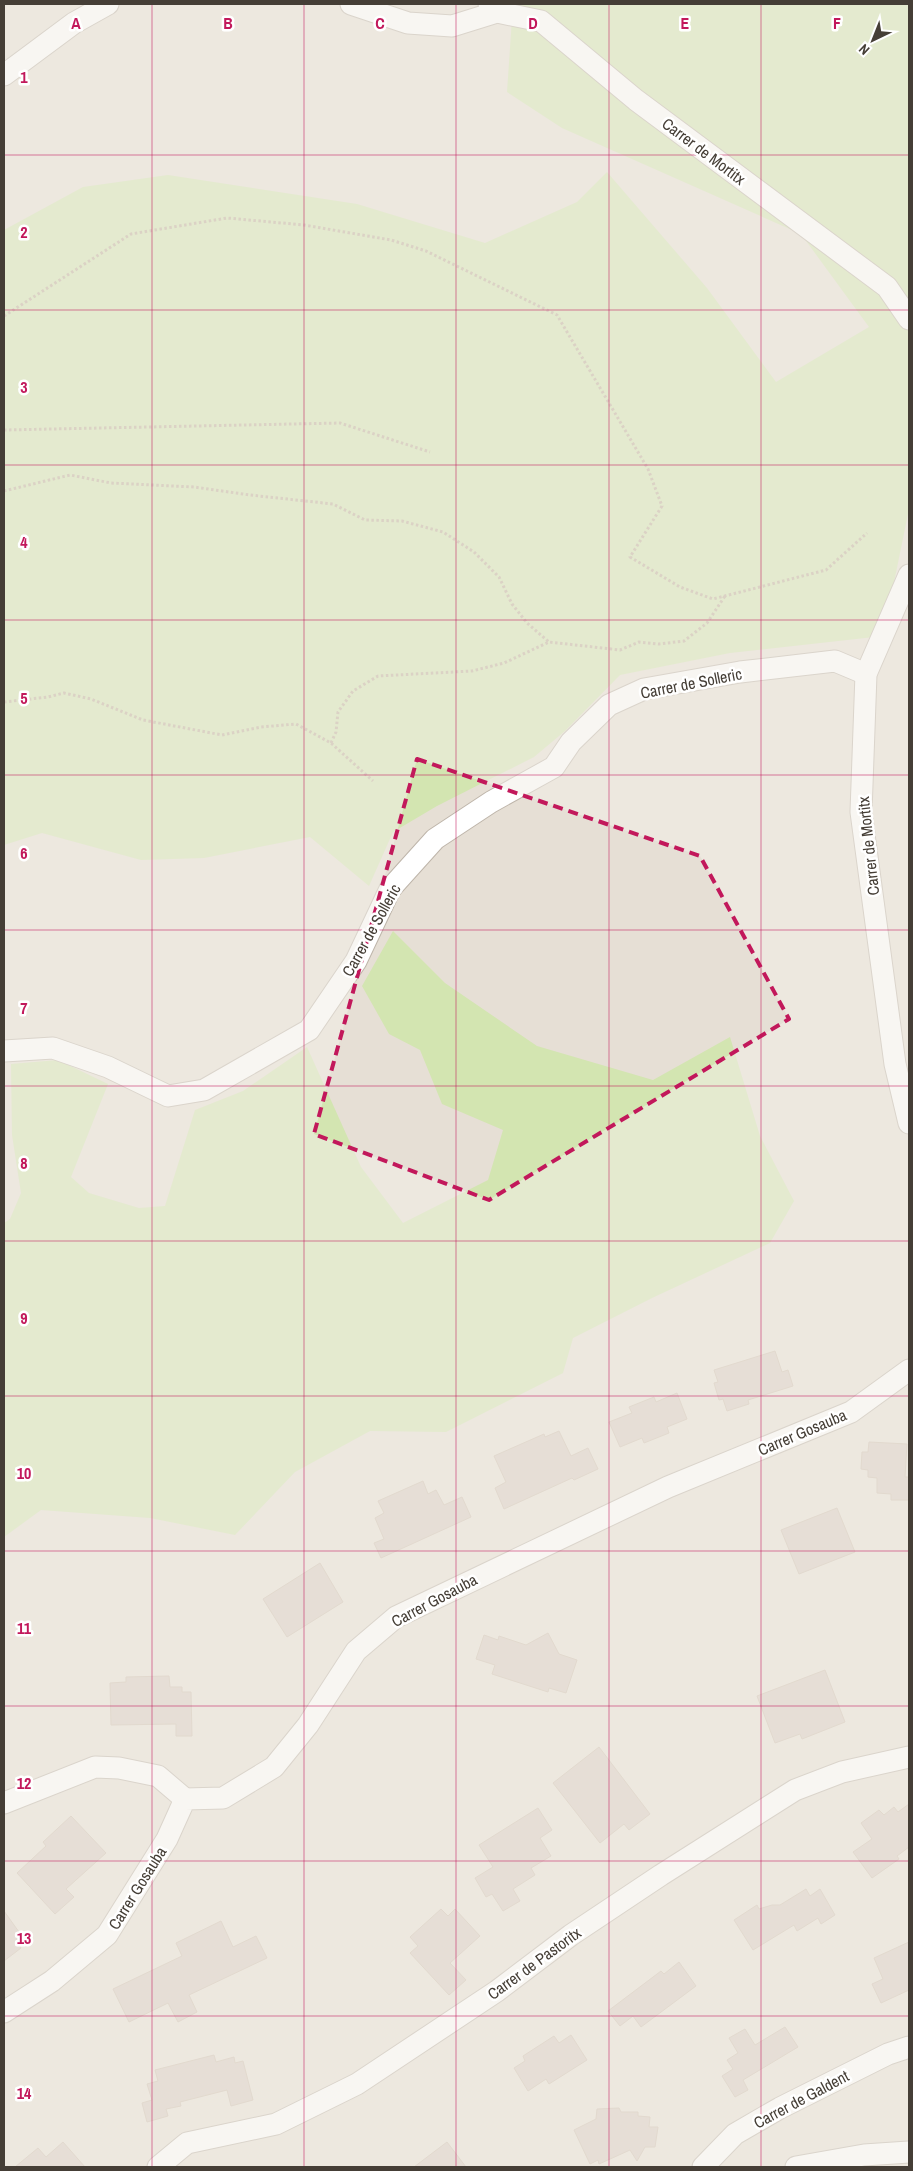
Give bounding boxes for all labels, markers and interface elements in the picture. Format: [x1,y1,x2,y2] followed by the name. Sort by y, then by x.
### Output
[71,12,81,34] text: A
[223,12,233,34] text: B
[375,12,385,34] text: C
[528,12,538,34] text: D
[681,12,690,34] text: E
[833,12,841,34] text: F
[848,15,898,65] north arrow
[855,40,873,59] text: N
[20,66,28,88] text: 1
[658,112,751,190] street label: Carrer de Mortitx
[20,221,28,243] text: 2
[20,376,28,398] text: 3
[20,531,28,553] text: 4
[638,662,744,704] street label: Carrer de Solleric
[20,687,28,709] text: 5
[852,795,884,896] street label: Carrer de Mortitx
[20,842,28,864] text: 6
[336,879,406,980] street label: Carrer de Solleric
[20,997,28,1019] text: 7
[20,1152,28,1174] text: 8
[20,1307,28,1329] text: 9
[754,1403,850,1461] street label: Carrer Gosauba
[17,1462,31,1484] text: 10
[387,1568,481,1632] street label: Carrer Gosauba
[17,1617,32,1639] text: 11
[17,1772,31,1794] text: 12
[103,1842,172,1934] street label: Carrer Gosauba
[483,1921,586,2004] street label: Carrer de Pastoritx
[17,1927,31,1949] text: 13
[749,2064,853,2133] street label: Carrer de Galdent
[17,2082,32,2104] text: 14

